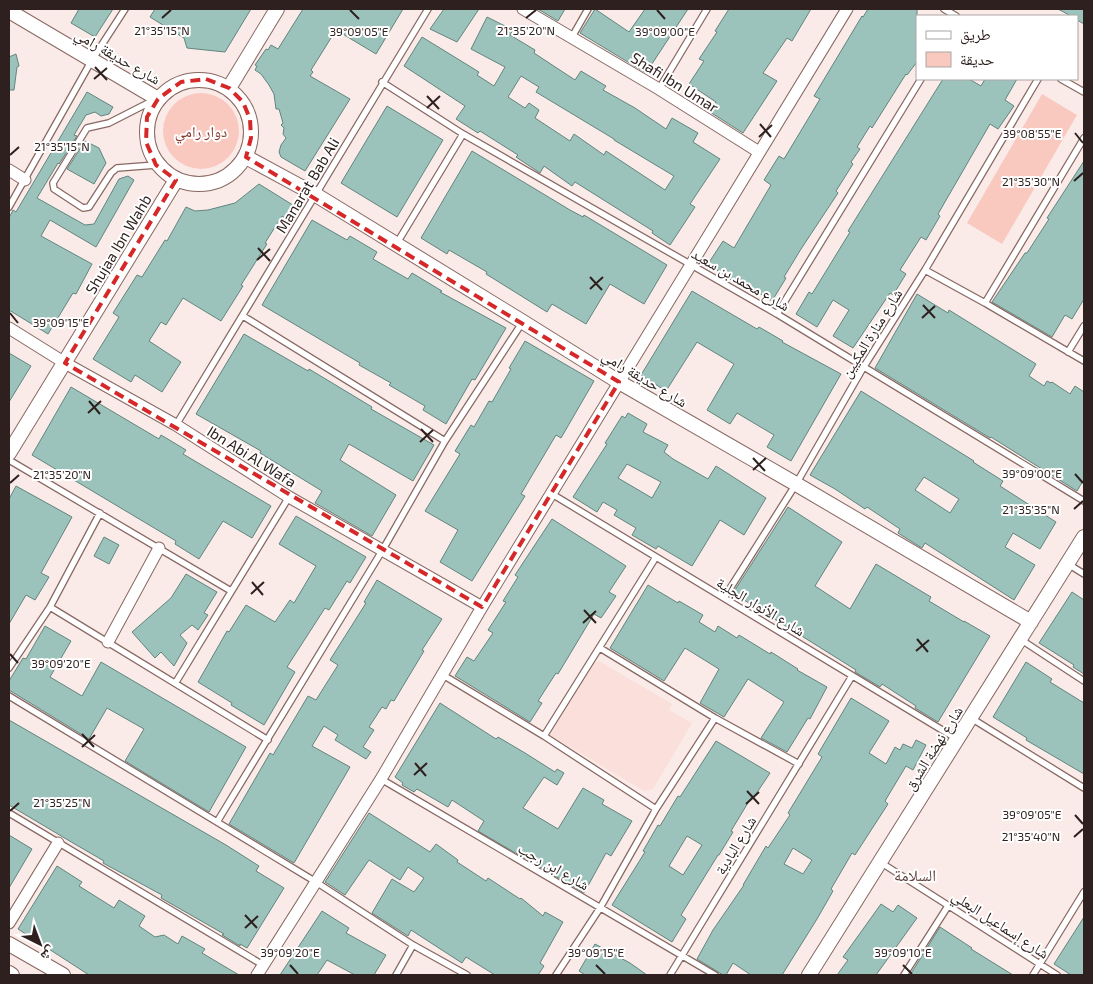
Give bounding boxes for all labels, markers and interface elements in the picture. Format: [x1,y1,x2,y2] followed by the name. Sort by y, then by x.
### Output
[916,15,1078,80] legend
[134,23,190,37] text: 21°35'15"N
[497,23,555,37] text: 21°35'20"N
[70,24,164,91] street label: شارع حديقة رامي
[329,24,389,38] text: 39°09'05"E
[635,24,695,38] text: 39°09'00"E
[960,25,991,45] text: طريق
[628,48,722,116] street label: Shafi Ibn Umar
[960,50,995,68] text: حديقة
[175,122,227,144] park label: دوار رامي
[1003,126,1062,140] text: 39°08'55"E
[271,134,343,236] street label: Manarat Bab Ali
[34,139,90,153] text: 21°35'15"N
[1002,174,1060,188] text: 21°35'30"N
[81,191,156,298] street label: Shujaa Ibn Wahb
[688,244,793,316] street label: شارع محمد بن سعيد
[836,285,907,382] street label: شارع منارة المكيين
[33,315,90,329] text: 39°09'15"E
[597,346,691,414] street label: شارع حديقة رامي
[204,421,300,491] street label: Ibn Abi Al Wafa
[1002,466,1062,480] text: 39°09'00"E
[33,467,91,481] text: 21°35'20"N
[1002,502,1060,516] text: 21°35'35"N
[713,573,808,641] street label: شارع الأنوار الجلية
[31,656,91,670] text: 39°09'20"E
[900,702,968,795] street label: شارع نهضة الشرق
[33,795,91,809] text: 21°35'25"N
[1002,807,1062,821] text: 39°09'05"E
[711,812,761,878] street label: شارع البادية
[1002,829,1060,843] text: 21°35'40"N
[514,838,593,895] street label: شارع ابن رجب
[894,865,936,884] district label: السلامة
[947,886,1053,965] street label: شارع إسماعيل البعلي
[15,919,65,969] north arrow
[37,942,60,965] text: ش
[260,945,320,959] text: 39°09'20"E
[568,945,625,959] text: 39°09'15"E
[874,945,932,959] text: 39°09'10"E

